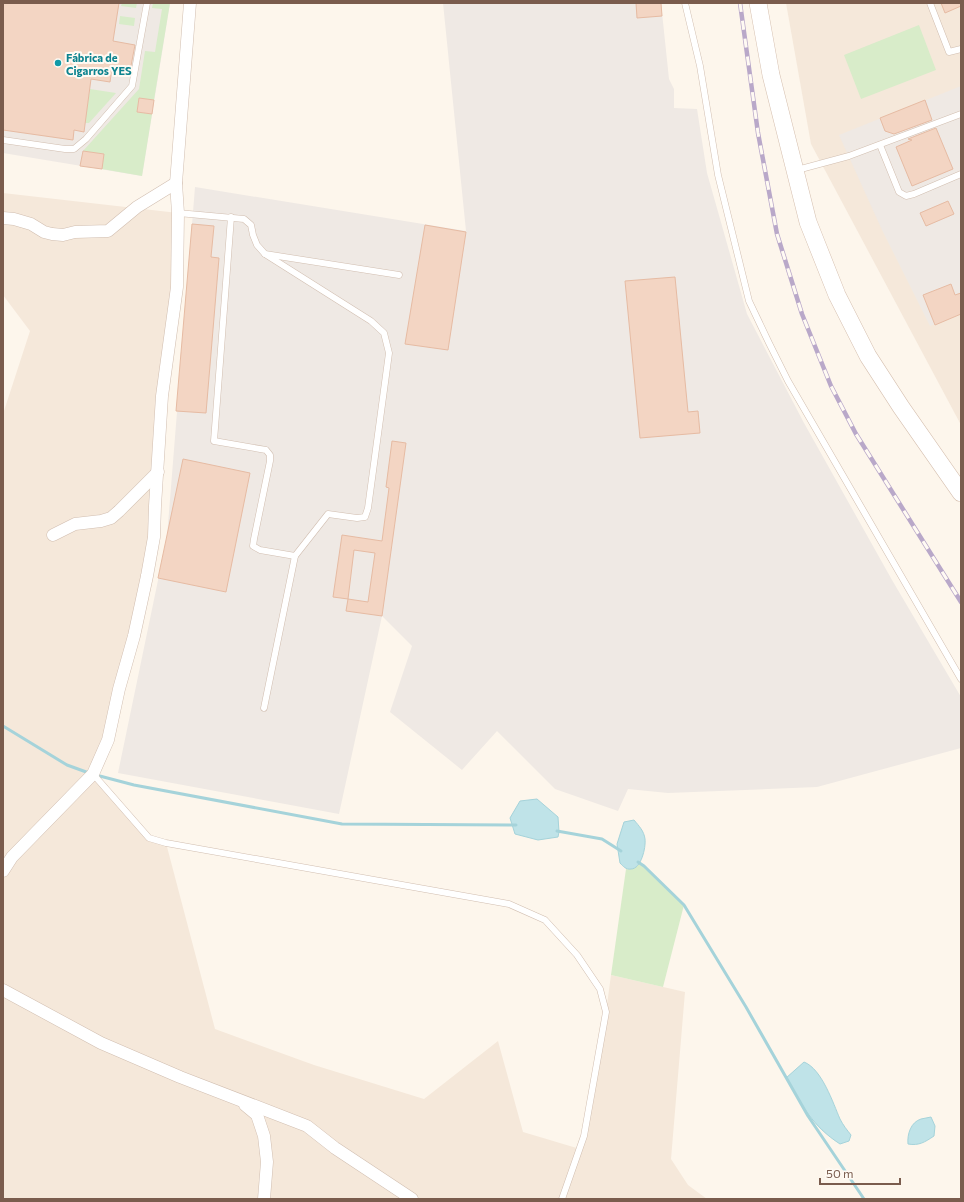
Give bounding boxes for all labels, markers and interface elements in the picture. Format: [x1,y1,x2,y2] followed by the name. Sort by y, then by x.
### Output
[66,51,132,77] place label: Fábrica de Cigarros YES
[53,58,63,68] marker: Fábrica de Cigarros YES
[820,1160,900,1186] scale bar
[826,1166,854,1180] text: 50 m

